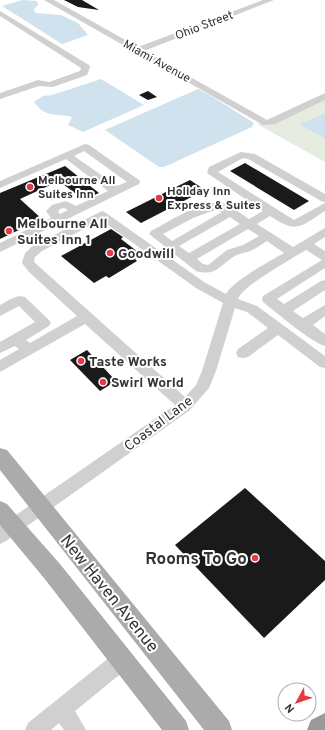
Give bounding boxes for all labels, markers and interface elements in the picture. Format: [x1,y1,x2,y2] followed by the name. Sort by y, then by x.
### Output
[173,8,236,44] street label: Ohio Street
[120,37,193,87] street label: Miami Avenue
[38,173,116,203] place label: Melbourne All Suites Inn
[25,182,35,192] marker: Melbourne All Suites Inn
[167,184,261,214] place label: Holiday Inn Express & Suites
[154,193,164,203] marker: Holiday Inn Express & Suites
[17,216,108,249] place label: Melbourne All Suites Inn 1
[4,226,14,236] marker: Melbourne All Suites Inn 1
[118,246,174,263] place label: Goodwill
[105,248,115,258] marker: Goodwill
[89,354,167,371] place label: Taste Works
[76,356,86,366] marker: Taste Works
[111,375,184,392] place label: Swirl World
[98,377,108,387] marker: Swirl World
[121,393,197,455] street label: Coastal Lane
[54,531,163,658] street label: New Haven Avenue
[145,549,247,571] place label: Rooms To Go
[250,553,260,563] marker: Rooms To Go
[277,682,317,722] north arrow
[282,700,298,715] text: N

